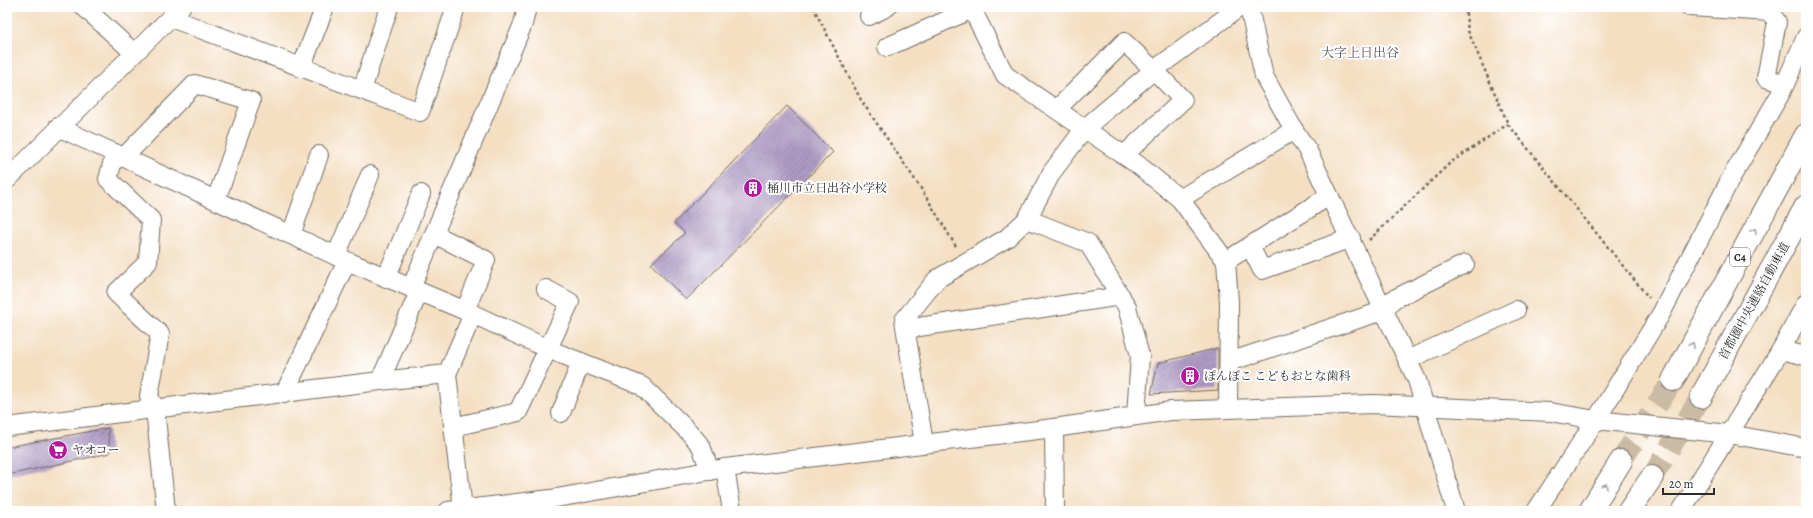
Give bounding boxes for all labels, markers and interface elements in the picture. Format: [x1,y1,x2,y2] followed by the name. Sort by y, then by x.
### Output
[1321,44,1399,61] district label: 大字上日出谷
[742,177,764,199] building icon: 桶川市立日出谷小学校
[767,180,887,196] place label: 桶川市立日出谷小学校
[1750,228,1757,236] one-way arrow
[1715,239,1793,363] street label: 首都圏中央連絡自動車道
[1730,248,1750,266] road number: C4
[1687,342,1695,350] one-way arrow
[1179,365,1201,387] building icon: ぽんぽこ こどもおとな歯科
[1204,368,1350,384] place label: ぽんぽこ こどもおとな歯科
[47,439,69,461] supermarket icon: ヤオコー
[72,442,120,458] place label: ヤオコー
[1663,470,1714,496] scale bar
[1669,476,1693,492] text: 20 m
[1601,483,1608,490] one-way arrow

